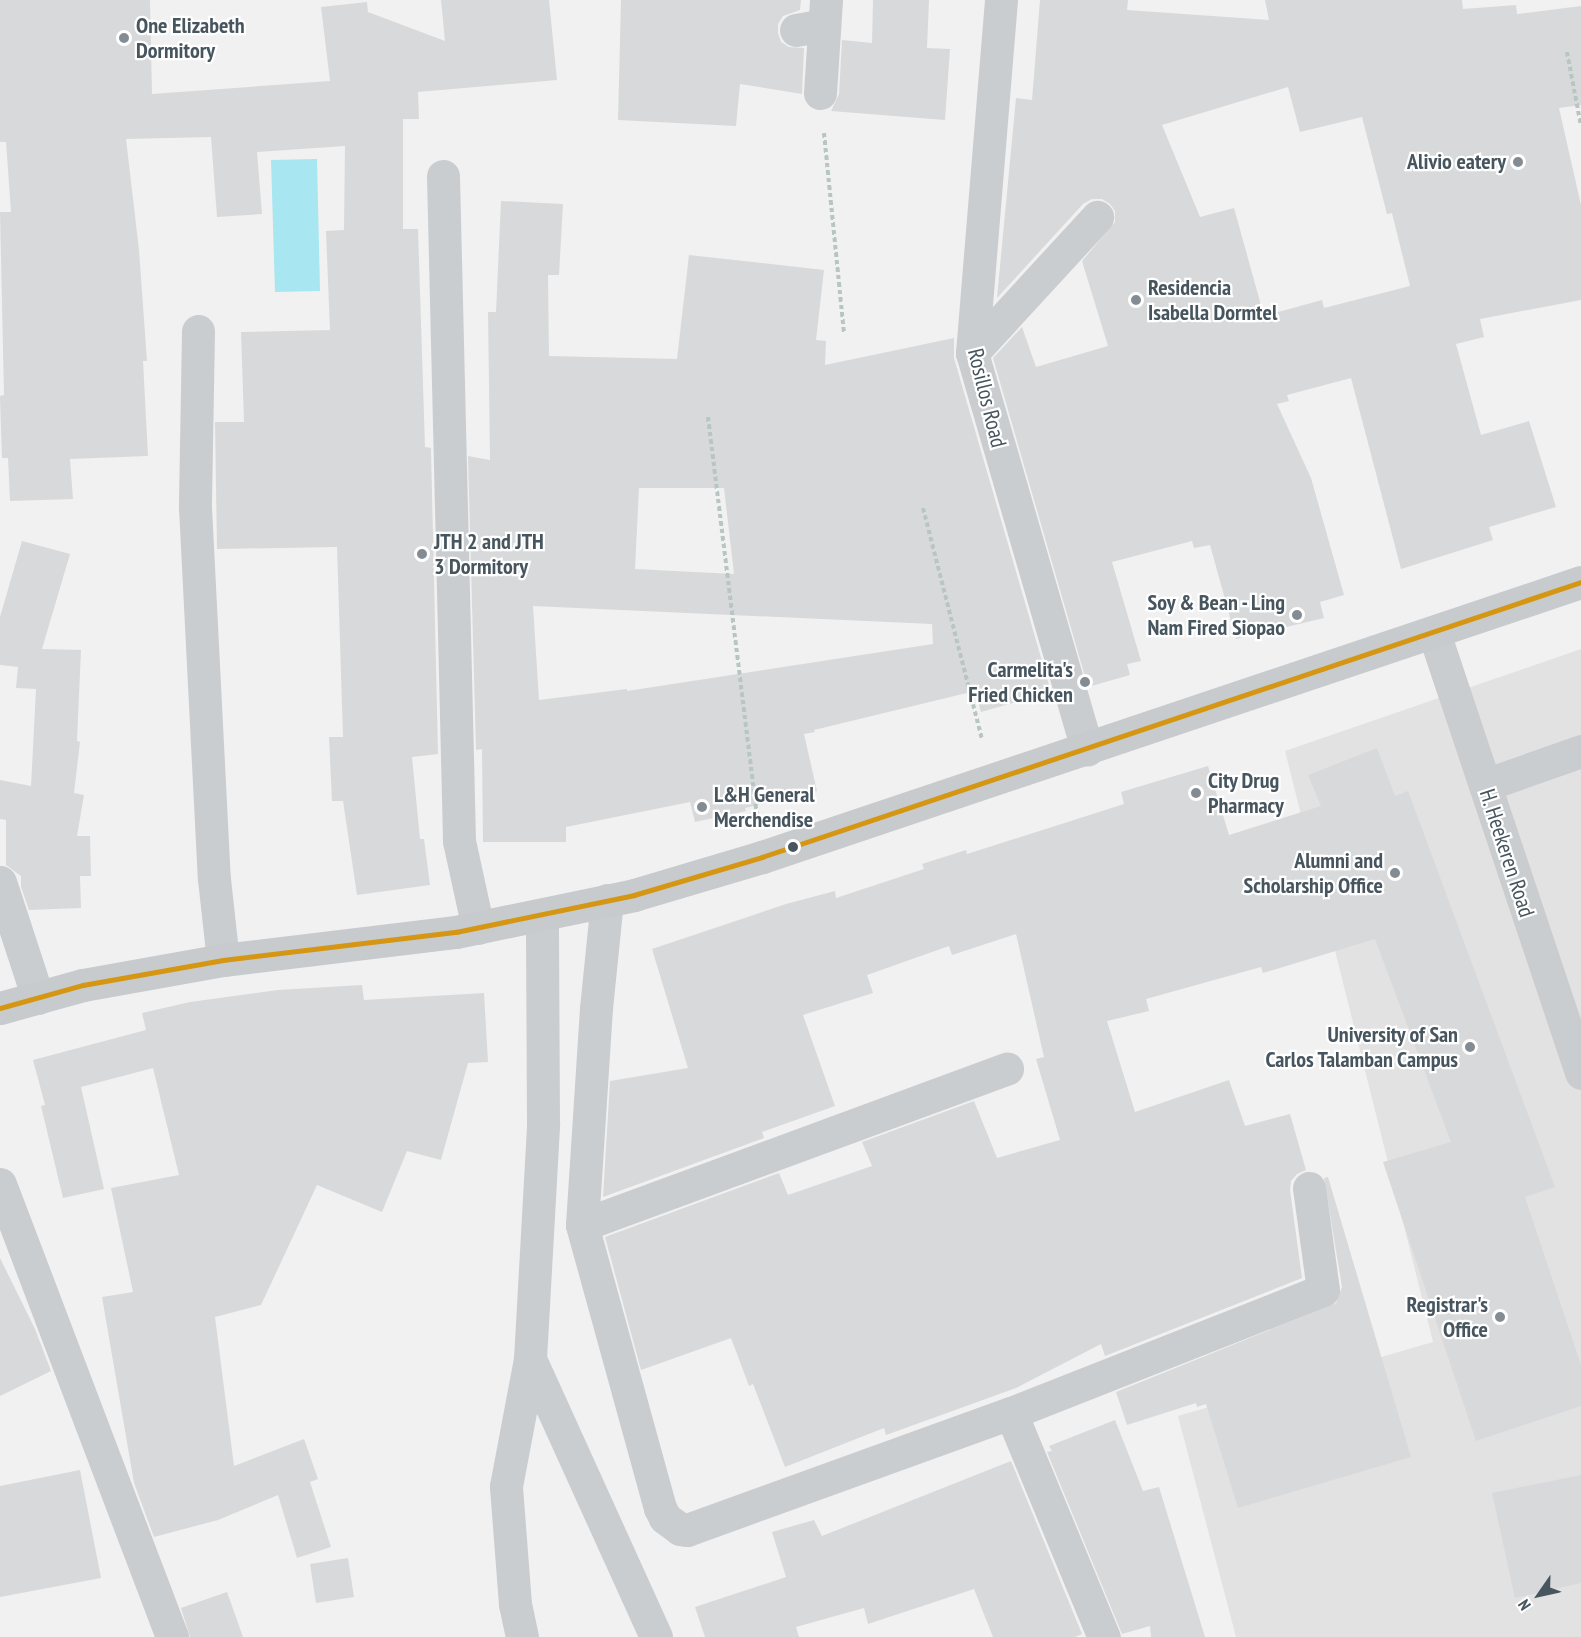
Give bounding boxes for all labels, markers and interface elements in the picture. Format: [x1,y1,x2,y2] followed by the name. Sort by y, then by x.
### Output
[136,12,245,63] place label: One Elizabeth Dormitory
[117,31,131,45] marker: One Elizabeth Dormitory
[1407,149,1506,175] place label: Alivio eatery
[1511,155,1525,169] marker: Alivio eatery
[1148,274,1277,326] place label: Residencia Isabella Dormtel
[1129,293,1143,307] marker: Residencia Isabella Dormtel
[962,346,1012,450] street label: Rosillos Road
[434,528,544,580] place label: JTH 2 and JTH 3 Dormitory
[415,547,429,561] marker: JTH 2 and JTH 3 Dormitory
[1145,589,1285,640] place label: Soy & Bean - Ling Nam Fired Siopao
[1290,608,1304,622] marker: Soy & Bean - Ling Nam Fired Siopao
[968,656,1073,708] place label: Carmelita's Fried Chicken
[1078,675,1092,689] marker: Carmelita's Fried Chicken
[1208,767,1284,818] place label: City Drug Pharmacy
[714,781,815,832] place label: L&H General Merchendise
[1474,785,1540,921] street label: H. Heekeren Road
[1189,786,1203,800] marker: City Drug Pharmacy
[695,800,709,814] marker: L&H General Merchendise
[787,841,799,853] unlabelled marker
[1243,847,1383,898] place label: Alumni and Scholarship Office
[1388,866,1402,880] marker: Alumni and Scholarship Office
[1264,1021,1458,1072] place label: University of San Carlos Talamban Campus
[1463,1040,1477,1054] marker: University of San Carlos Talamban Campus
[1407,1291,1488,1342] place label: Registrar's Office
[1493,1310,1507,1324] marker: Registrar's Office
[1509,1565,1569,1625] north arrow
[1513,1596,1535,1614] text: N

